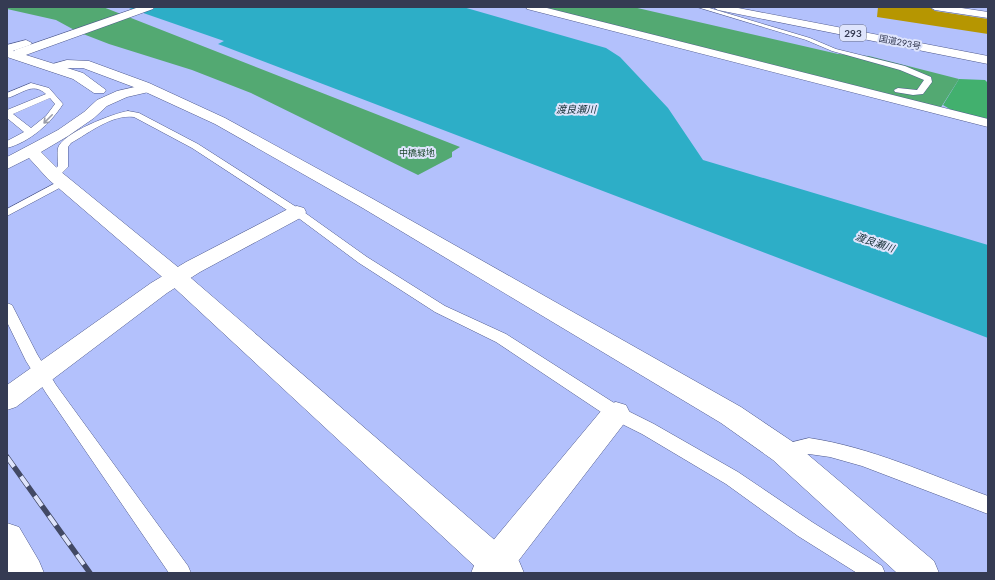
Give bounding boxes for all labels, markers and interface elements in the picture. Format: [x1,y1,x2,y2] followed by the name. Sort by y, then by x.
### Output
[840,25,866,41] road number: 293
[878,33,922,51] street label: 国道293号
[556,103,597,115] water label: 渡良瀬川
[43,114,53,124] one-way arrow
[399,147,435,158] park label: 中橋緑地
[854,230,897,255] water label: 渡良瀬川

